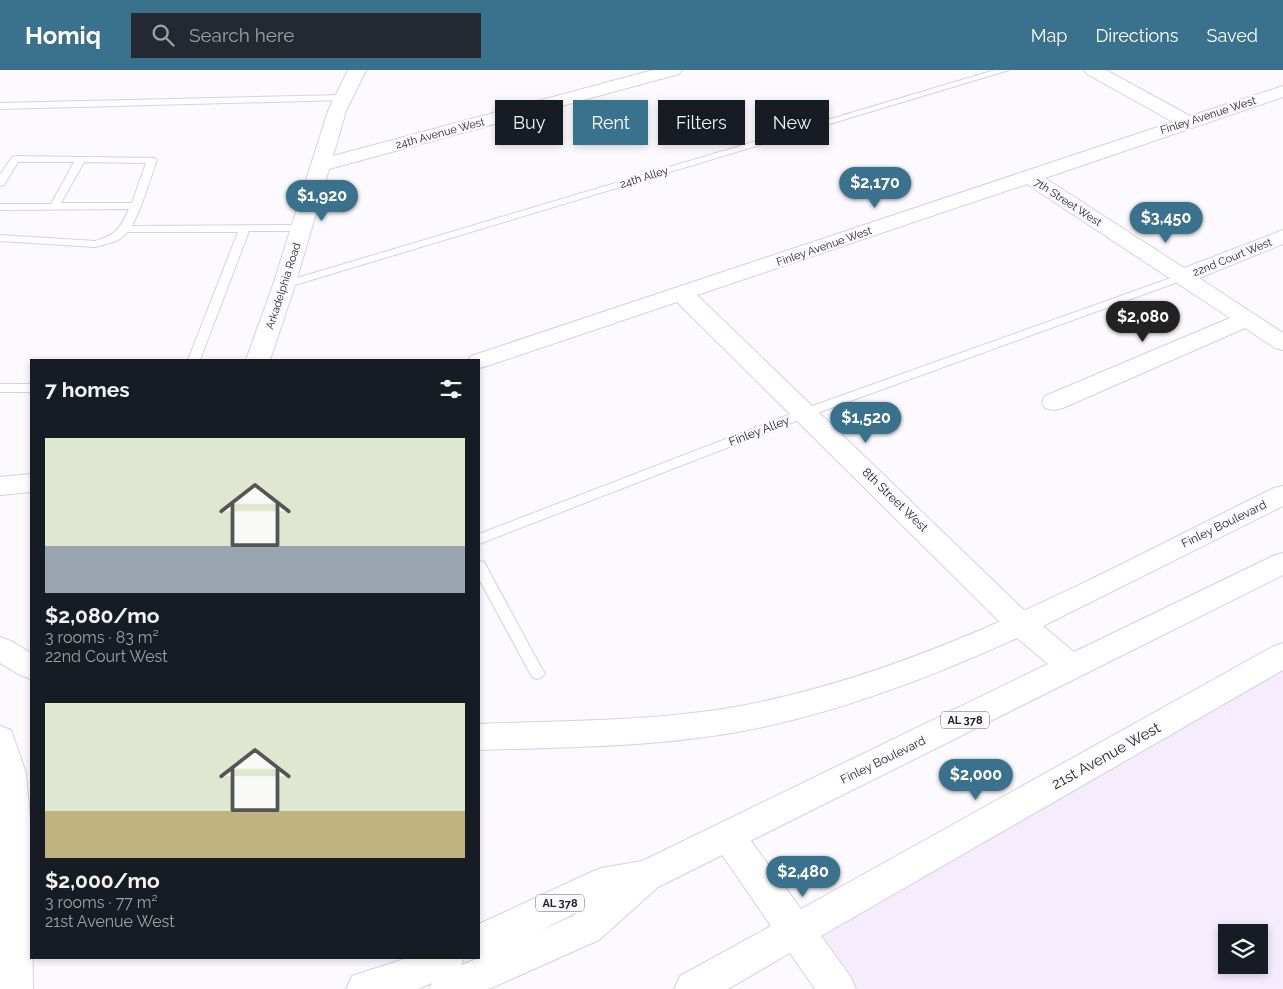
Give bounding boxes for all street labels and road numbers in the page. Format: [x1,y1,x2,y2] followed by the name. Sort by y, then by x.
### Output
[1159,94,1258,137] street label: Finley Avenue West
[394,115,486,152] street label: 24th Avenue West
[618,164,670,191] street label: 24th Alley
[1032,176,1104,229] street label: 7th Street West
[775,224,874,269] street label: Finley Avenue West
[1191,236,1274,279] street label: 22nd Court West
[263,241,304,331] street label: Arkadelphia Road
[727,413,792,449] street label: Finley Alley
[859,465,931,535] street label: 8th Street West
[1179,497,1269,551] street label: Finley Boulevard
[941,712,989,728] road number: AL 378
[1048,719,1164,793] street label: 21st Avenue West
[838,733,928,787] street label: Finley Boulevard
[536,894,584,911] road number: AL 378

